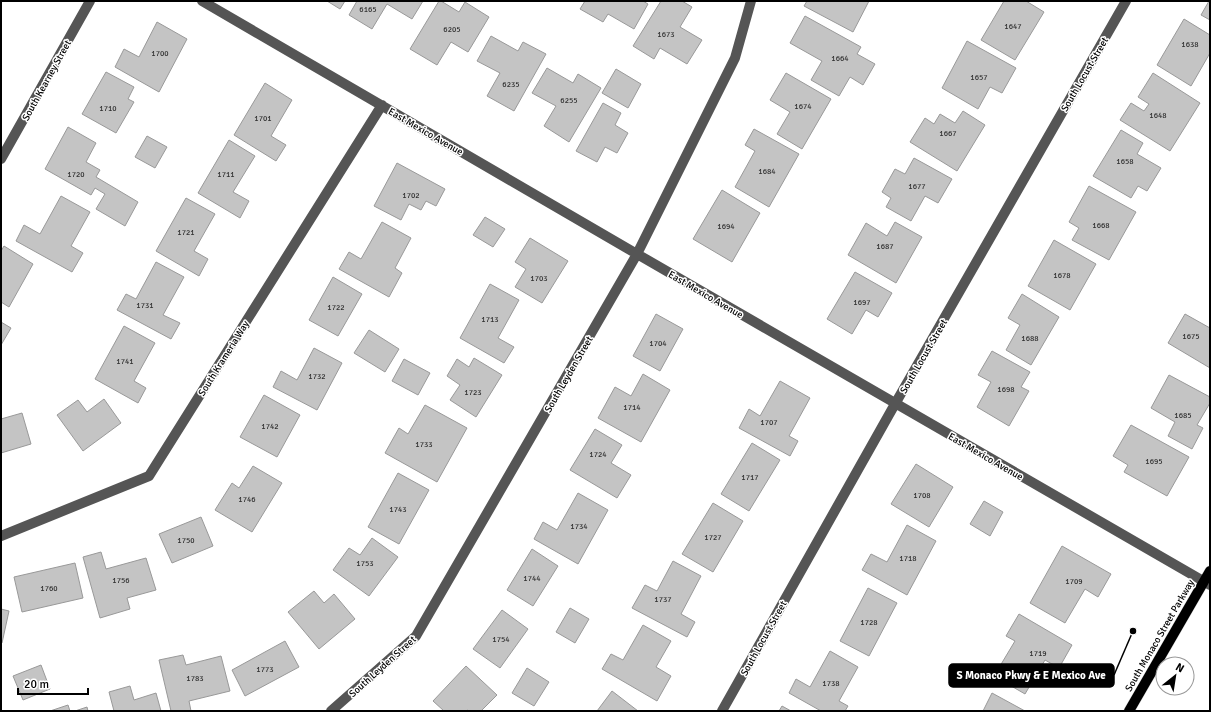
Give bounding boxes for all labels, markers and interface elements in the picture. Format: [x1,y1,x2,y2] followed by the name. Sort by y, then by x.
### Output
[359,4,377,14] house number: 6165
[1004,21,1022,31] house number: 1647
[443,24,461,34] house number: 6205
[657,29,675,39] house number: 1673
[1059,35,1111,114] street label: South Locust Street
[20,38,74,123] street label: South Kearney Street
[1181,39,1199,49] house number: 1638
[151,48,169,58] house number: 1700
[831,53,849,63] house number: 1664
[970,72,988,82] house number: 1657
[502,79,520,89] house number: 6235
[560,95,578,105] house number: 6255
[794,101,812,111] house number: 1674
[99,103,117,113] house number: 1710
[386,106,465,158] street label: East Mexico Avenue
[1149,110,1167,120] house number: 1648
[254,113,272,123] house number: 1701
[939,128,957,138] house number: 1667
[1116,156,1134,166] house number: 1658
[758,166,776,176] house number: 1684
[67,169,85,179] house number: 1720
[217,169,235,179] house number: 1711
[908,181,926,191] house number: 1677
[402,190,420,200] house number: 1702
[1092,220,1110,230] house number: 1668
[717,221,735,231] house number: 1694
[177,227,195,237] house number: 1721
[876,241,894,251] house number: 1687
[666,269,745,321] street label: East Mexico Avenue
[1053,270,1071,280] house number: 1678
[530,273,548,283] house number: 1703
[853,297,871,307] house number: 1697
[136,300,154,310] house number: 1731
[327,302,345,312] house number: 1722
[481,314,499,324] house number: 1713
[898,317,950,396] street label: South Locust Street
[196,318,252,398] street label: South Krameria Way
[1182,331,1200,341] house number: 1675
[1021,333,1039,343] house number: 1688
[542,334,596,415] street label: South Leyden Street
[649,338,667,348] house number: 1704
[116,356,134,366] house number: 1741
[308,371,326,381] house number: 1732
[997,384,1015,394] house number: 1698
[464,387,482,397] house number: 1723
[623,402,641,412] house number: 1714
[1174,410,1192,420] house number: 1685
[760,417,778,427] house number: 1707
[261,421,279,431] house number: 1742
[946,431,1025,483] street label: East Mexico Avenue
[415,439,433,449] house number: 1733
[589,449,607,459] house number: 1724
[1145,456,1163,466] house number: 1695
[741,472,759,482] house number: 1717
[913,490,931,500] house number: 1708
[238,494,256,504] house number: 1746
[389,504,407,514] house number: 1743
[570,521,588,531] house number: 1734
[704,532,722,542] house number: 1727
[177,535,195,545] house number: 1750
[899,553,917,563] house number: 1718
[356,558,374,568] house number: 1753
[523,573,541,583] house number: 1744
[112,575,130,585] house number: 1756
[1065,576,1083,586] house number: 1709
[1123,577,1197,694] street label: South Monaco Street Parkway
[40,583,58,593] house number: 1760
[654,594,672,604] house number: 1737
[738,598,790,678] street label: South Locust Street
[860,617,878,627] house number: 1728
[347,633,419,700] street label: South Leyden Street
[492,634,510,644] house number: 1754
[1029,648,1047,658] house number: 1719
[1155,656,1195,696] north arrow
[1173,660,1186,675] text: N
[256,664,274,674] house number: 1773
[949,664,1114,687] callout: S Monaco Pkwy & E Mexico Ave
[956,669,1106,682] text: S Monaco Pkwy & E Mexico Ave
[18,670,88,696] scale bar
[186,673,204,683] house number: 1783
[24,677,49,692] text: 20 m
[822,678,840,688] house number: 1738

